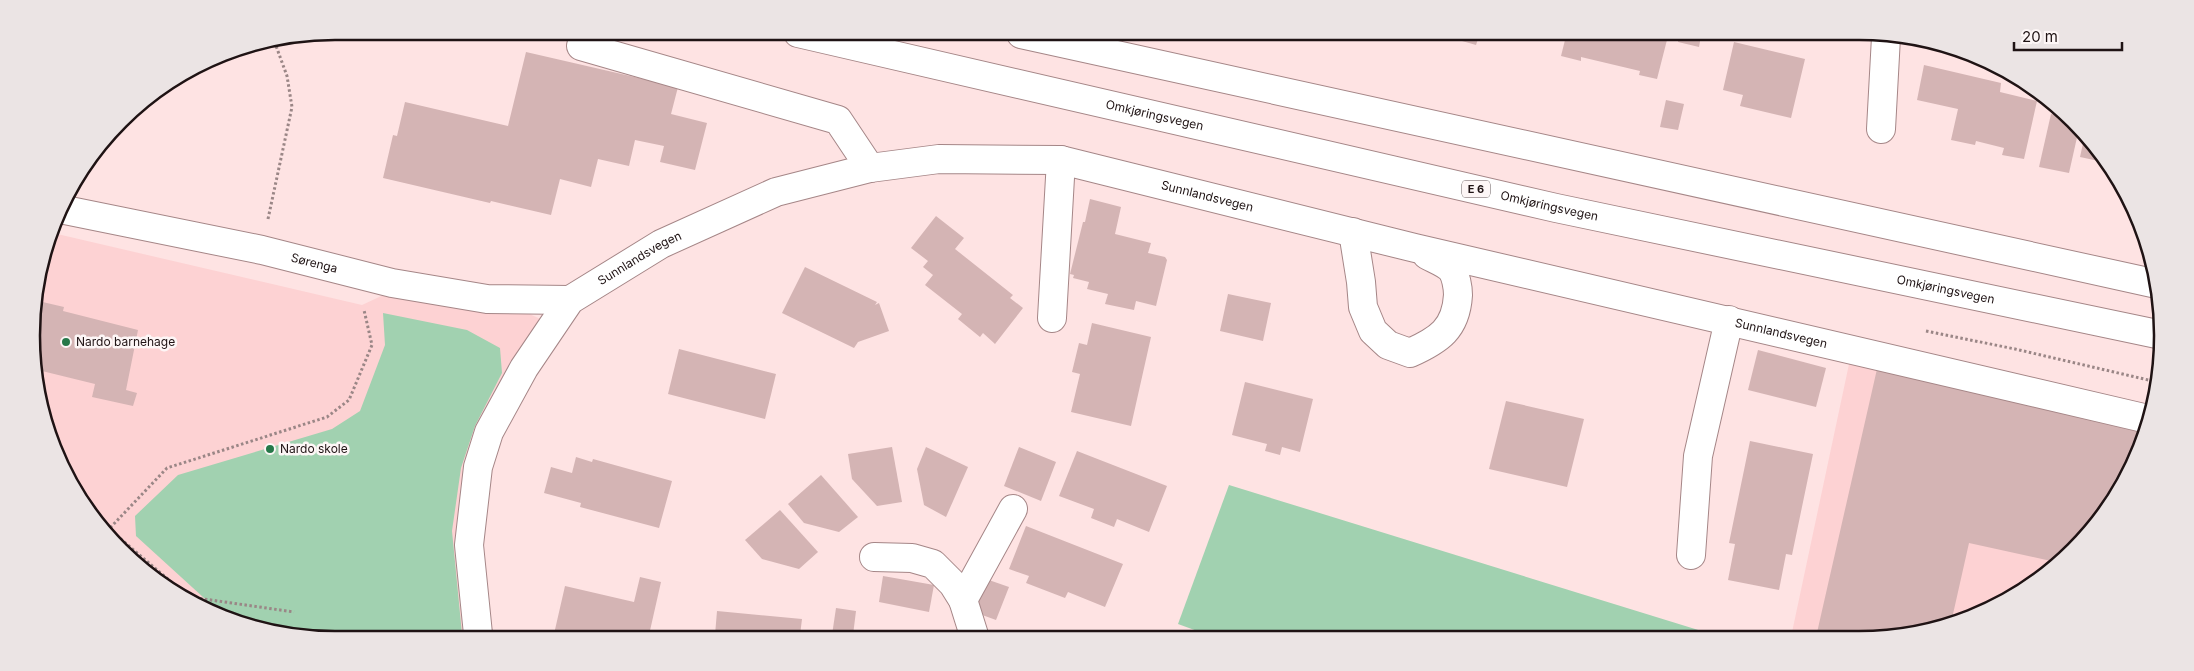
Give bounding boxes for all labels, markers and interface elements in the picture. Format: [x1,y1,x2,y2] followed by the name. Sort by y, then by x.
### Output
[2014,20,2122,52] scale bar
[2022,27,2058,46] text: 20 m
[1104,96,1205,133] street label: Omkjøringsvegen
[1160,177,1255,215] street label: Sunnlandsvegen
[1462,180,1490,198] road number: E 6
[1499,187,1600,224] street label: Omkjøringsvegen
[595,228,684,288] street label: Sunnlandsvegen
[290,250,339,276] street label: Sørenga
[1895,272,1996,307] street label: Omkjøringsvegen
[1733,315,1829,351] street label: Sunnlandsvegen
[76,334,175,349] place label: Nardo barnehage
[60,336,72,348] marker: Nardo barnehage
[280,441,348,456] place label: Nardo skole
[264,443,276,455] marker: Nardo skole

